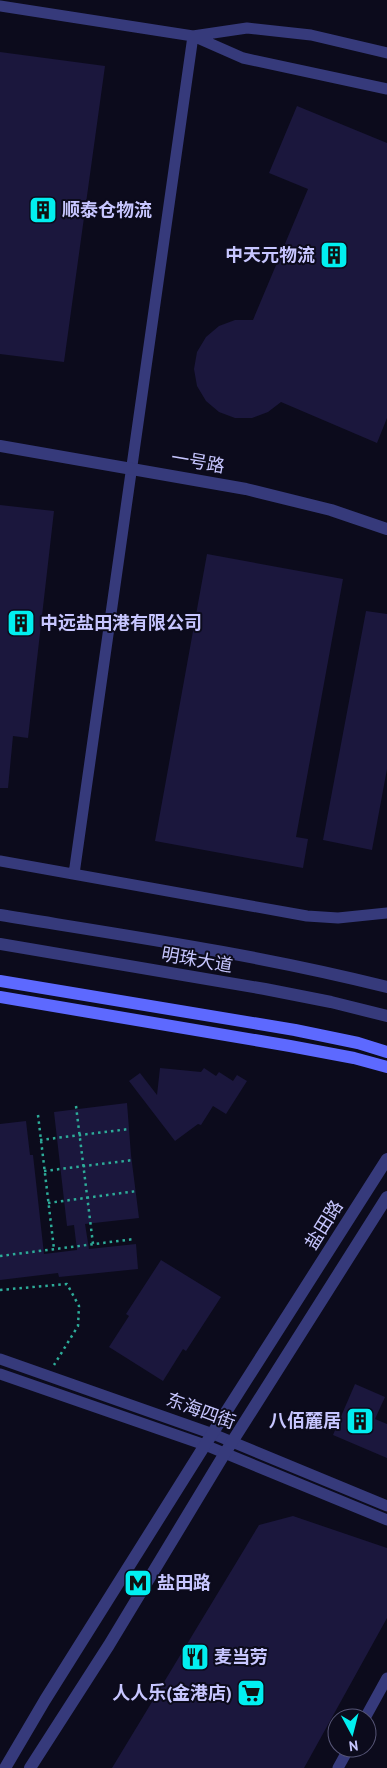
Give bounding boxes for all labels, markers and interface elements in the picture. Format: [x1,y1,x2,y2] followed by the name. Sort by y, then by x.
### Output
[28,195,58,225] building icon: 顺泰仓物流
[62,198,152,221] place label: 顺泰仓物流
[319,240,349,270] building icon: 中天元物流
[225,243,315,266] place label: 中天元物流
[170,445,227,478] street label: 一号路
[6,608,36,638] building icon: 中远盐田港有限公司
[40,611,202,634] place label: 中远盐田港有限公司
[160,942,235,977] street label: 明珠大道
[300,1196,348,1254] street label: 盐田路
[163,1387,239,1434] street label: 东海四街
[345,1406,375,1436] building icon: 八佰麓居
[269,1409,341,1432] place label: 八佰麓居
[123,1568,153,1598] metro station icon: 盐田路
[157,1571,211,1594] place label: 盐田路
[180,1642,210,1672] restaurant icon: 麦当劳
[214,1645,268,1668] place label: 麦当劳
[236,1678,266,1708] supermarket icon: 人人乐(金港店)
[112,1681,232,1704] place label: 人人乐(金港店)
[327,1708,377,1758] north arrow
[348,1736,359,1755] text: N

